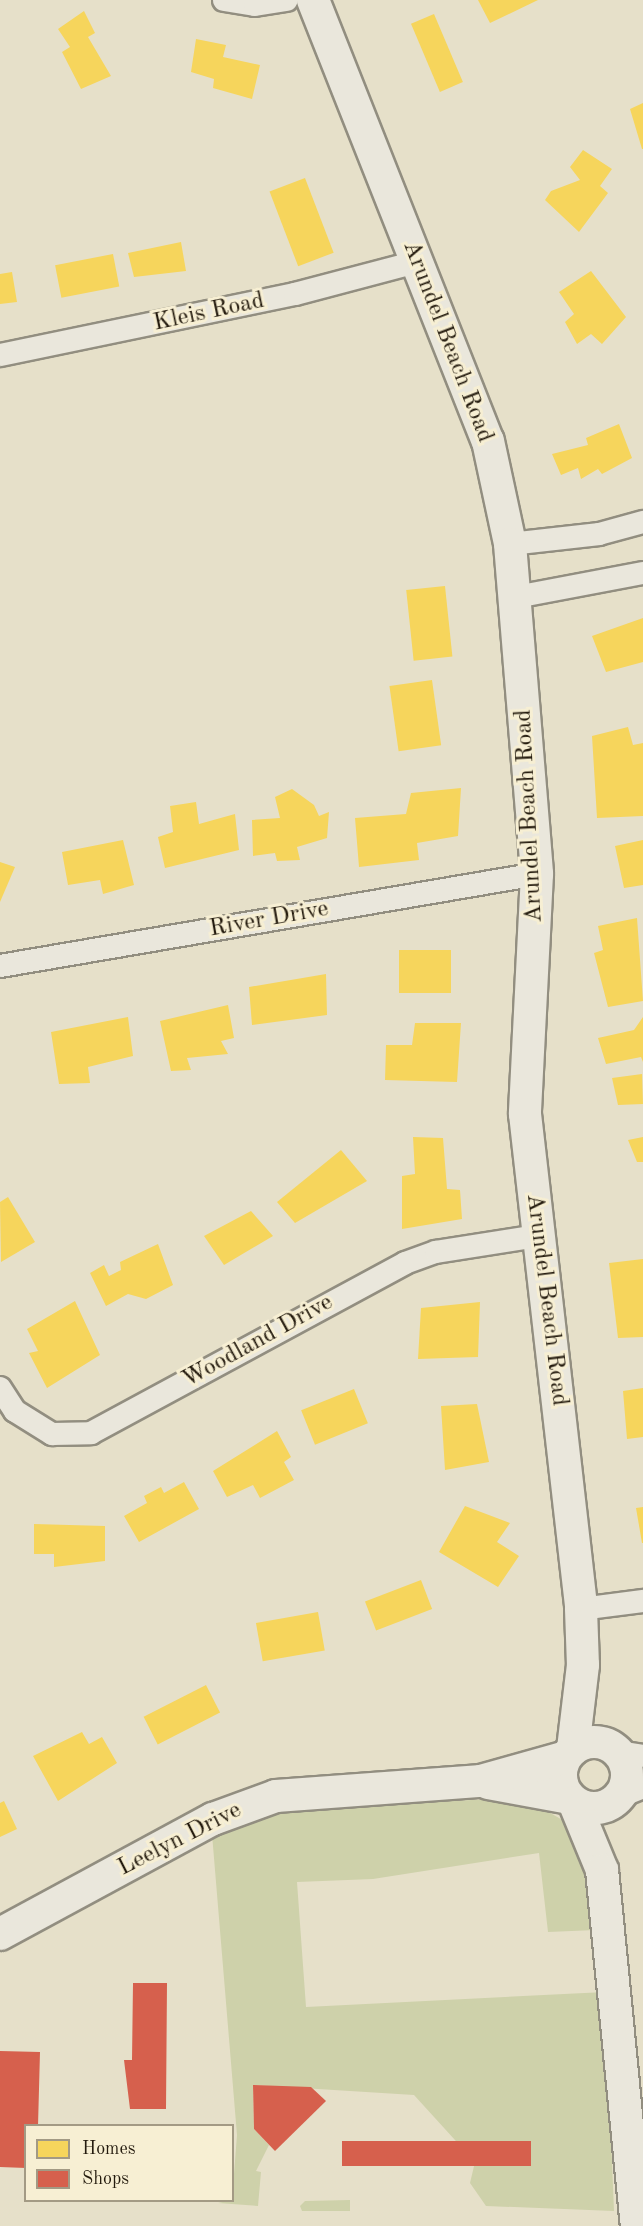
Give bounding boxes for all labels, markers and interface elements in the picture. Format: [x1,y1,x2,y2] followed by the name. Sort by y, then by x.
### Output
[395,237,499,447] street label: Arundel Beach Road
[151,287,267,339] street label: Kleis Road
[510,708,550,924] street label: Arundel Beach Road
[207,895,331,945] street label: River Drive
[519,1192,573,1408] street label: Arundel Beach Road
[178,1289,338,1395] street label: Woodland Drive
[113,1797,247,1883] street label: Leelyn Drive
[24,2124,234,2202] legend
[82,2140,136,2158] text: Homes
[82,2170,129,2188] text: Shops

